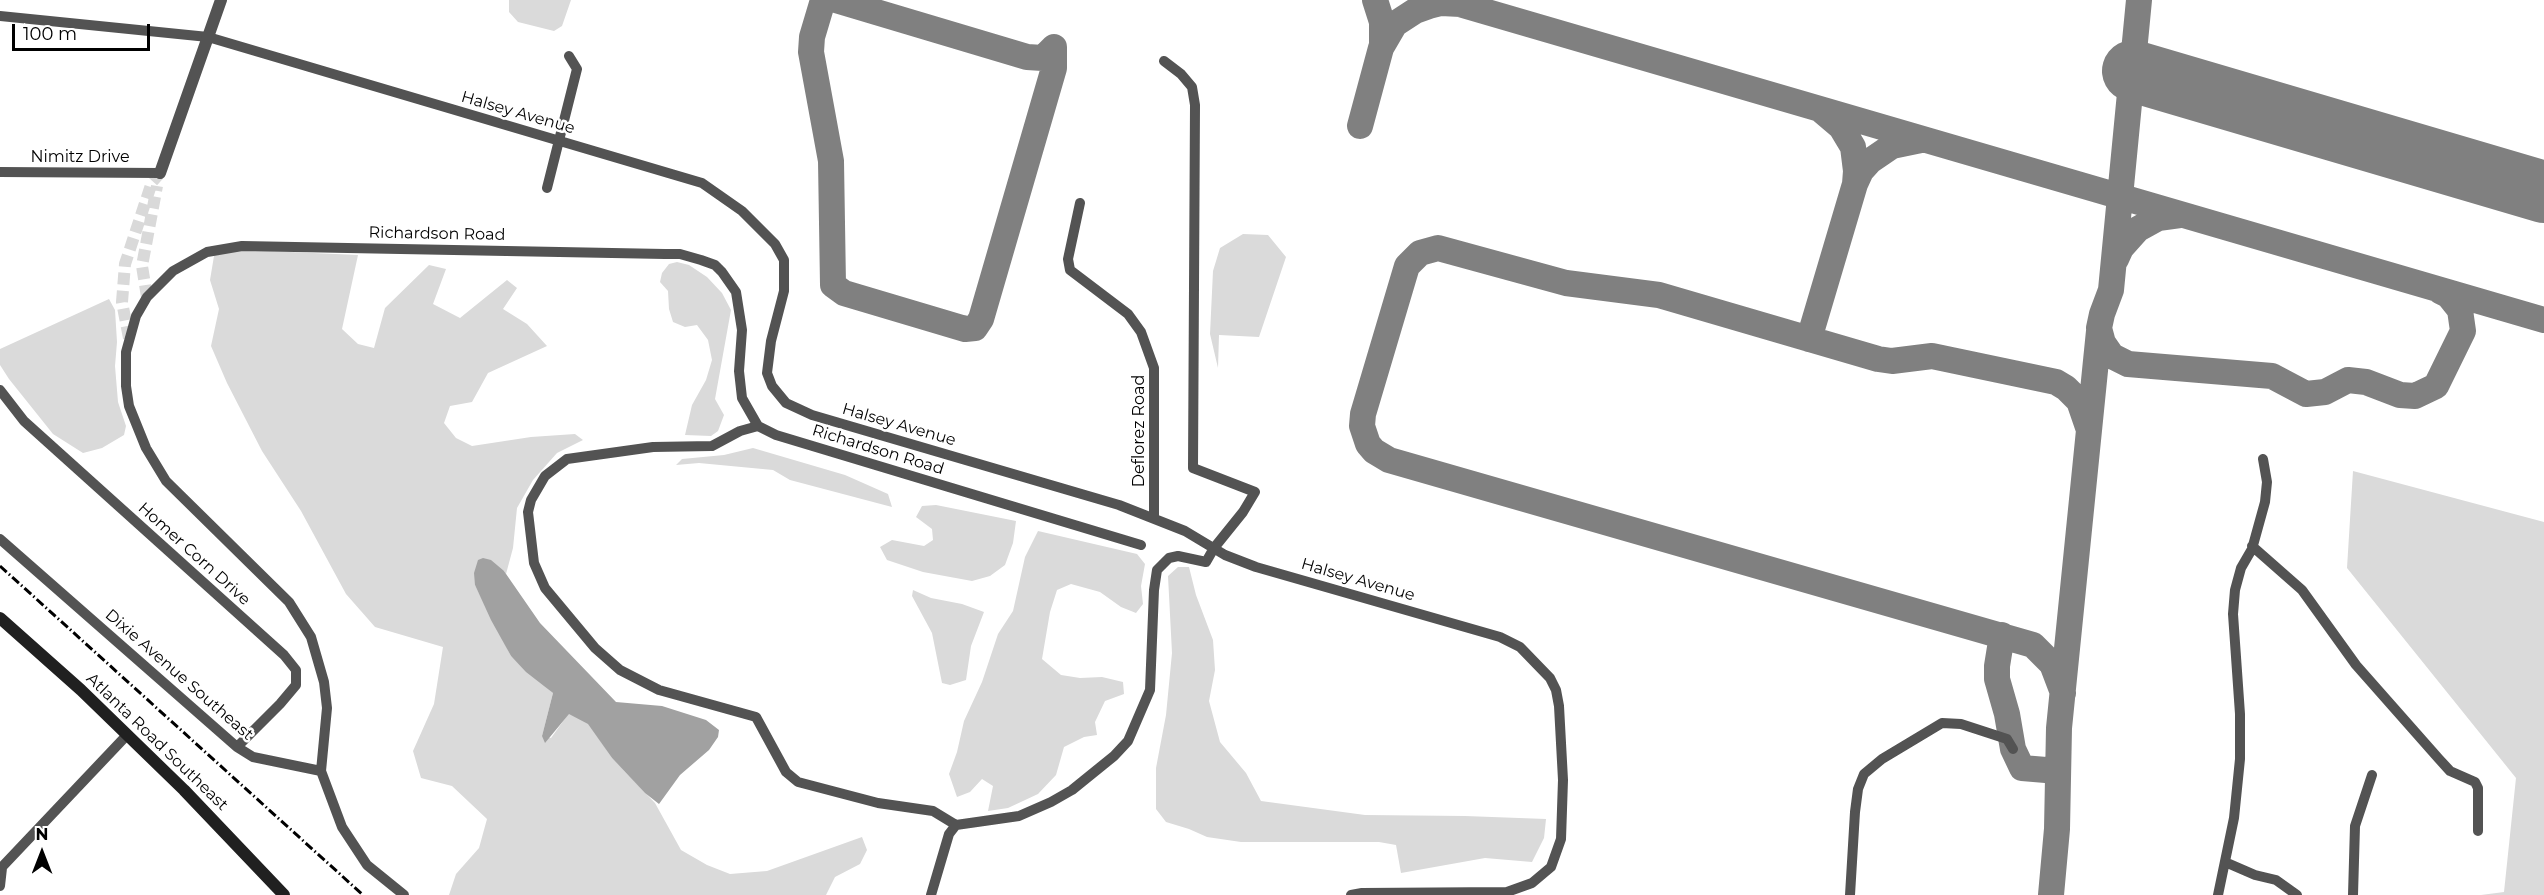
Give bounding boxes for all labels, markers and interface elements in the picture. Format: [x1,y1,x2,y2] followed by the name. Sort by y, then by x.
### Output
[15,12,153,50] scale bar
[23,23,77,45] text: 100 m
[459,88,577,138] street label: Halsey Avenue
[30,147,130,167] street label: Nimitz Drive
[368,223,506,245] street label: Richardson Road
[1129,375,1149,487] street label: Deflorez Road
[840,400,958,450] street label: Halsey Avenue
[810,421,946,479] street label: Richardson Road
[134,499,254,609] street label: Homer Corn Drive
[1299,555,1417,605] street label: Halsey Avenue
[101,605,257,745] street label: Dixie Avenue Southeast
[82,669,232,815] street label: Atlanta Road Southeast
[12,823,72,883] north arrow
[36,825,48,844] text: N

